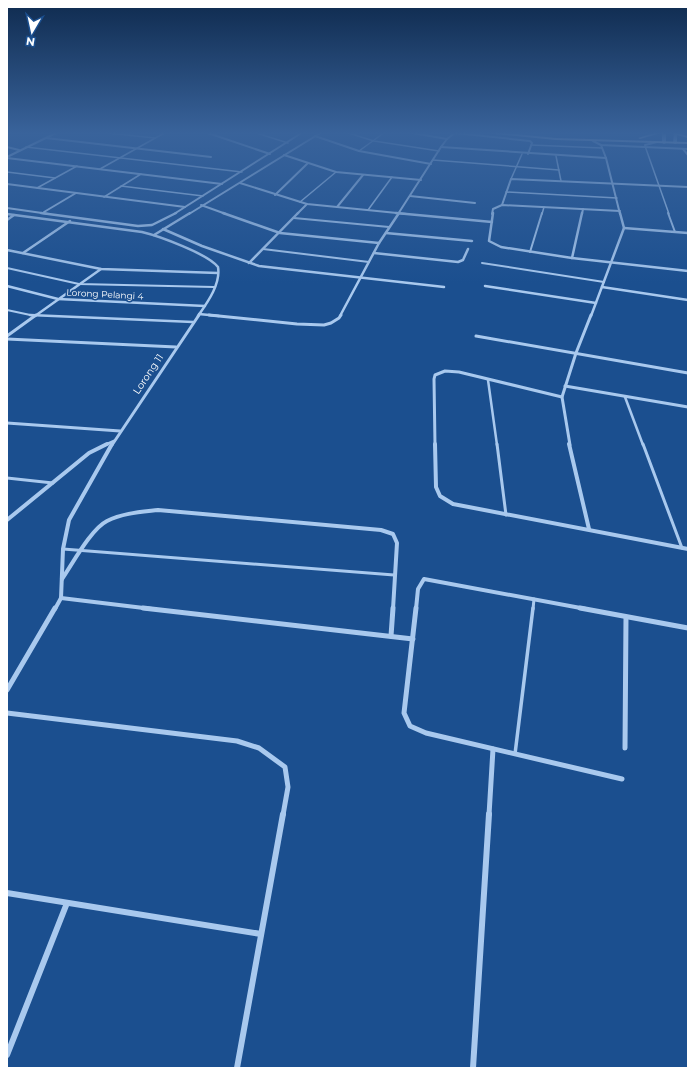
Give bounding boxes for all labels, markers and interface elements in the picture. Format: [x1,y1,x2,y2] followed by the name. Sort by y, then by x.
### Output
[12,12,52,52] north arrow
[25,34,36,49] text: N
[66,286,144,302] street label: Lorong Pelangi 4
[130,351,166,397] street label: Lorong 11

